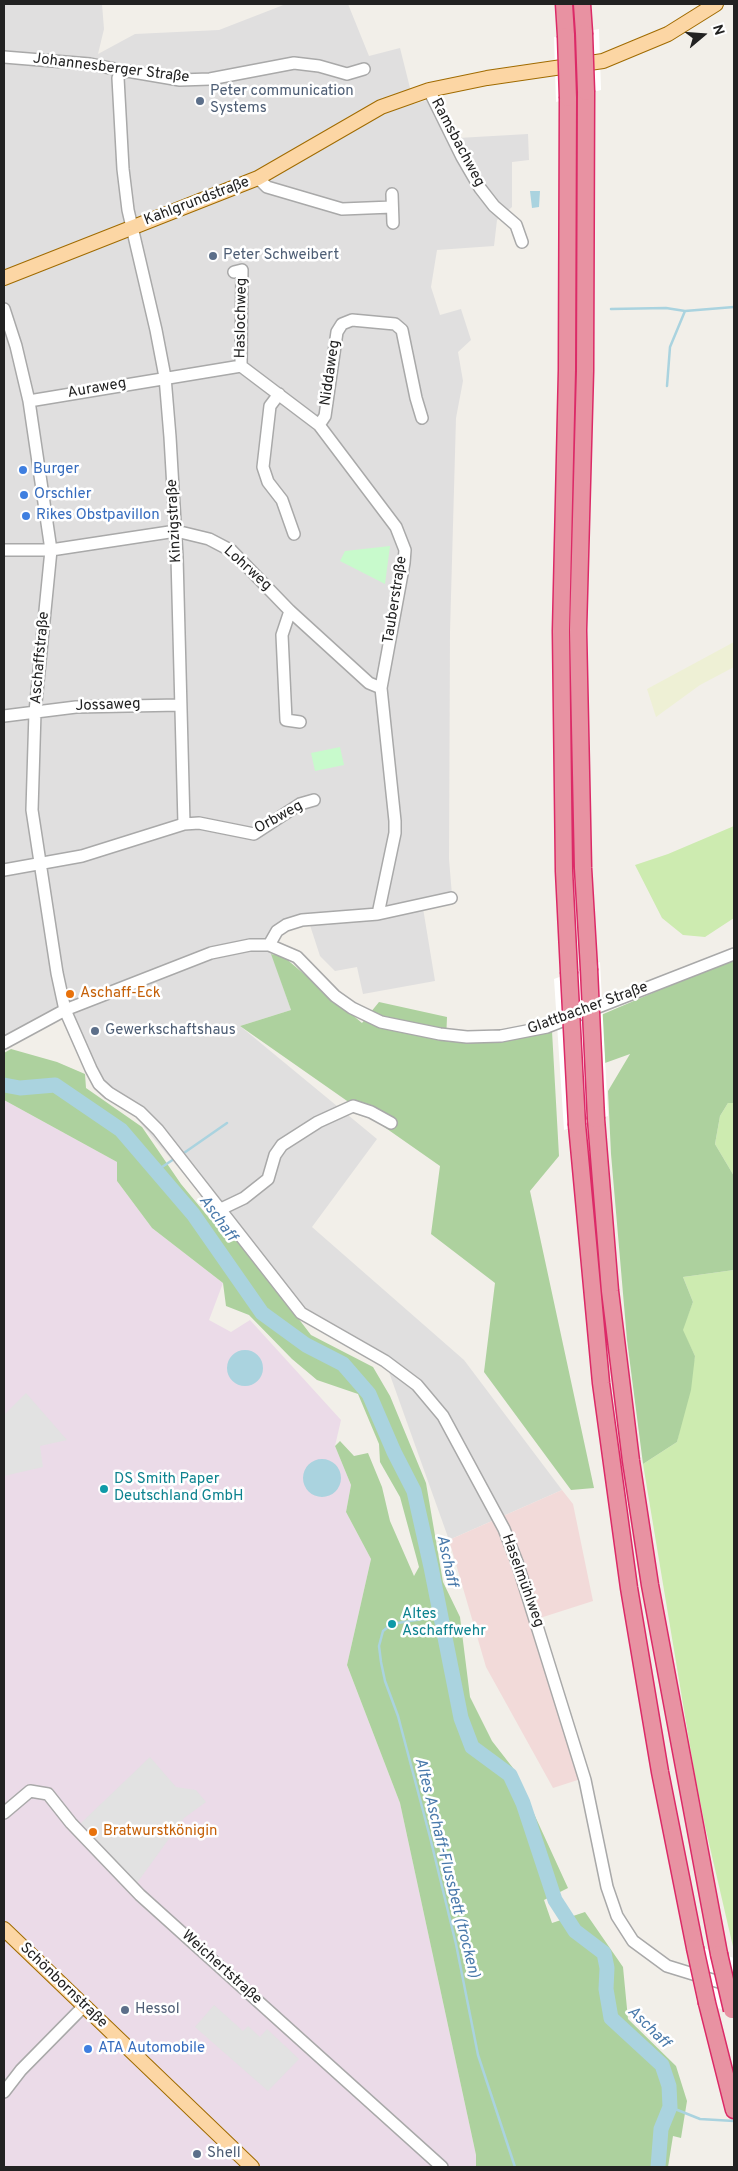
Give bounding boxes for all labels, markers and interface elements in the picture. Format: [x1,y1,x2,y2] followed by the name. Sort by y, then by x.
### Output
[678,10,728,60] north arrow
[708,23,727,38] text: N
[32,50,190,88] street label: Johannesberger Straße
[210,83,354,118] place label: Peter communication Systems
[194,95,206,107] marker: Peter communication Systems
[426,96,488,190] street label: Ramsbachweg
[142,174,252,230] street label: Kahlgrundstraße
[223,247,339,265] place label: Peter Schweibert
[207,250,219,262] marker: Peter Schweibert
[232,278,252,358] street label: Haslochweg
[317,339,345,407] street label: Niddaweg
[66,375,128,403] street label: Auraweg
[33,461,79,479] place label: Burger
[17,464,29,476] marker: Burger
[164,479,186,563] street label: Kinzigstraße
[34,486,92,504] place label: Orschler
[18,489,30,501] marker: Orschler
[36,507,160,525] place label: Rikes Obstpavillon
[20,510,32,522] marker: Rikes Obstpavillon
[219,543,275,595] street label: Lohrweg
[380,555,412,645] street label: Tauberstraße
[28,611,54,705] street label: Aschaffstraße
[75,696,141,716] street label: Jossaweg
[252,797,306,839] street label: Orbweg
[525,979,651,1039] street label: Glattbacher Straße
[80,985,161,1003] place label: Aschaff-Eck
[64,988,76,1000] marker: Aschaff-Eck
[105,1022,236,1040] place label: Gewerkschaftshaus
[89,1025,101,1037] marker: Gewerkschaftshaus
[194,1192,240,1246] water label: Aschaff
[114,1471,244,1506] place label: DS Smith Paper Deutschland GmbH
[98,1483,110,1495] marker: DS Smith Paper Deutschland GmbH
[497,1532,547,1630] street label: Haselmühlweg
[431,1533,461,1589] water label: Aschaff
[402,1606,486,1641] place label: Altes Aschaffwehr
[386,1618,398,1630] marker: Altes Aschaffwehr
[409,1756,483,1980] water label: Altes Aschaff-Flussbett (trocken)
[103,1823,218,1841] place label: Bratwurstkönigin
[87,1826,99,1838] marker: Bratwurstkönigin
[177,1927,265,2009] street label: Weichertstraße
[15,1940,111,2032] street label: Schönbornstraße
[135,2001,180,2019] place label: Hessol
[622,2003,674,2053] water label: Aschaff
[119,2004,131,2016] marker: Hessol
[98,2040,205,2058] place label: ATA Automobile
[82,2043,94,2055] marker: ATA Automobile
[207,2145,241,2163] place label: Shell
[191,2148,203,2160] marker: Shell

